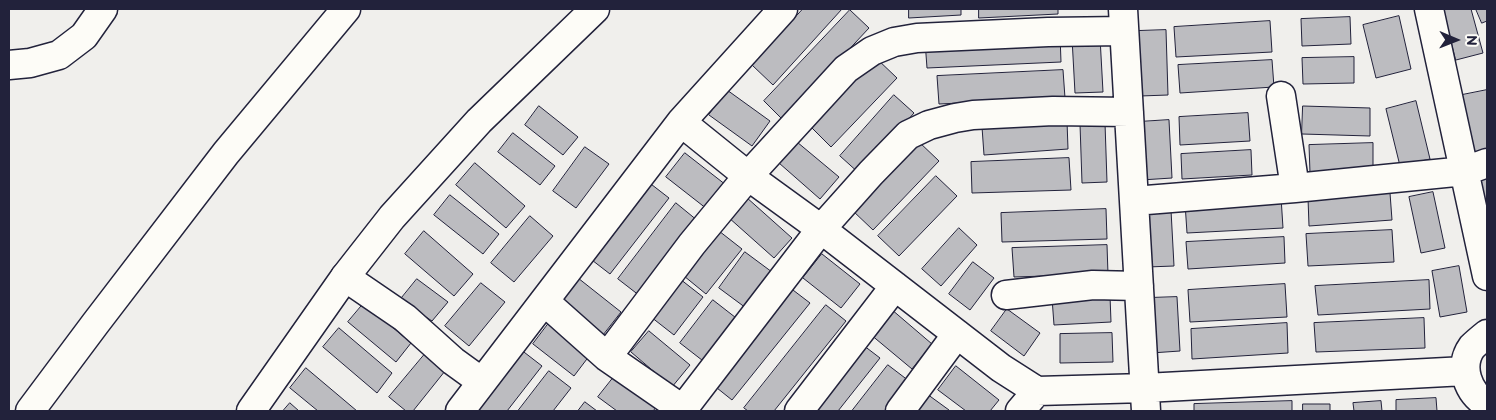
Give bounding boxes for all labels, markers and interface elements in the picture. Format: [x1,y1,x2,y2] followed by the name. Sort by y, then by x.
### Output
[1431,15,1481,65] north arrow
[1463,35,1480,46] text: N

